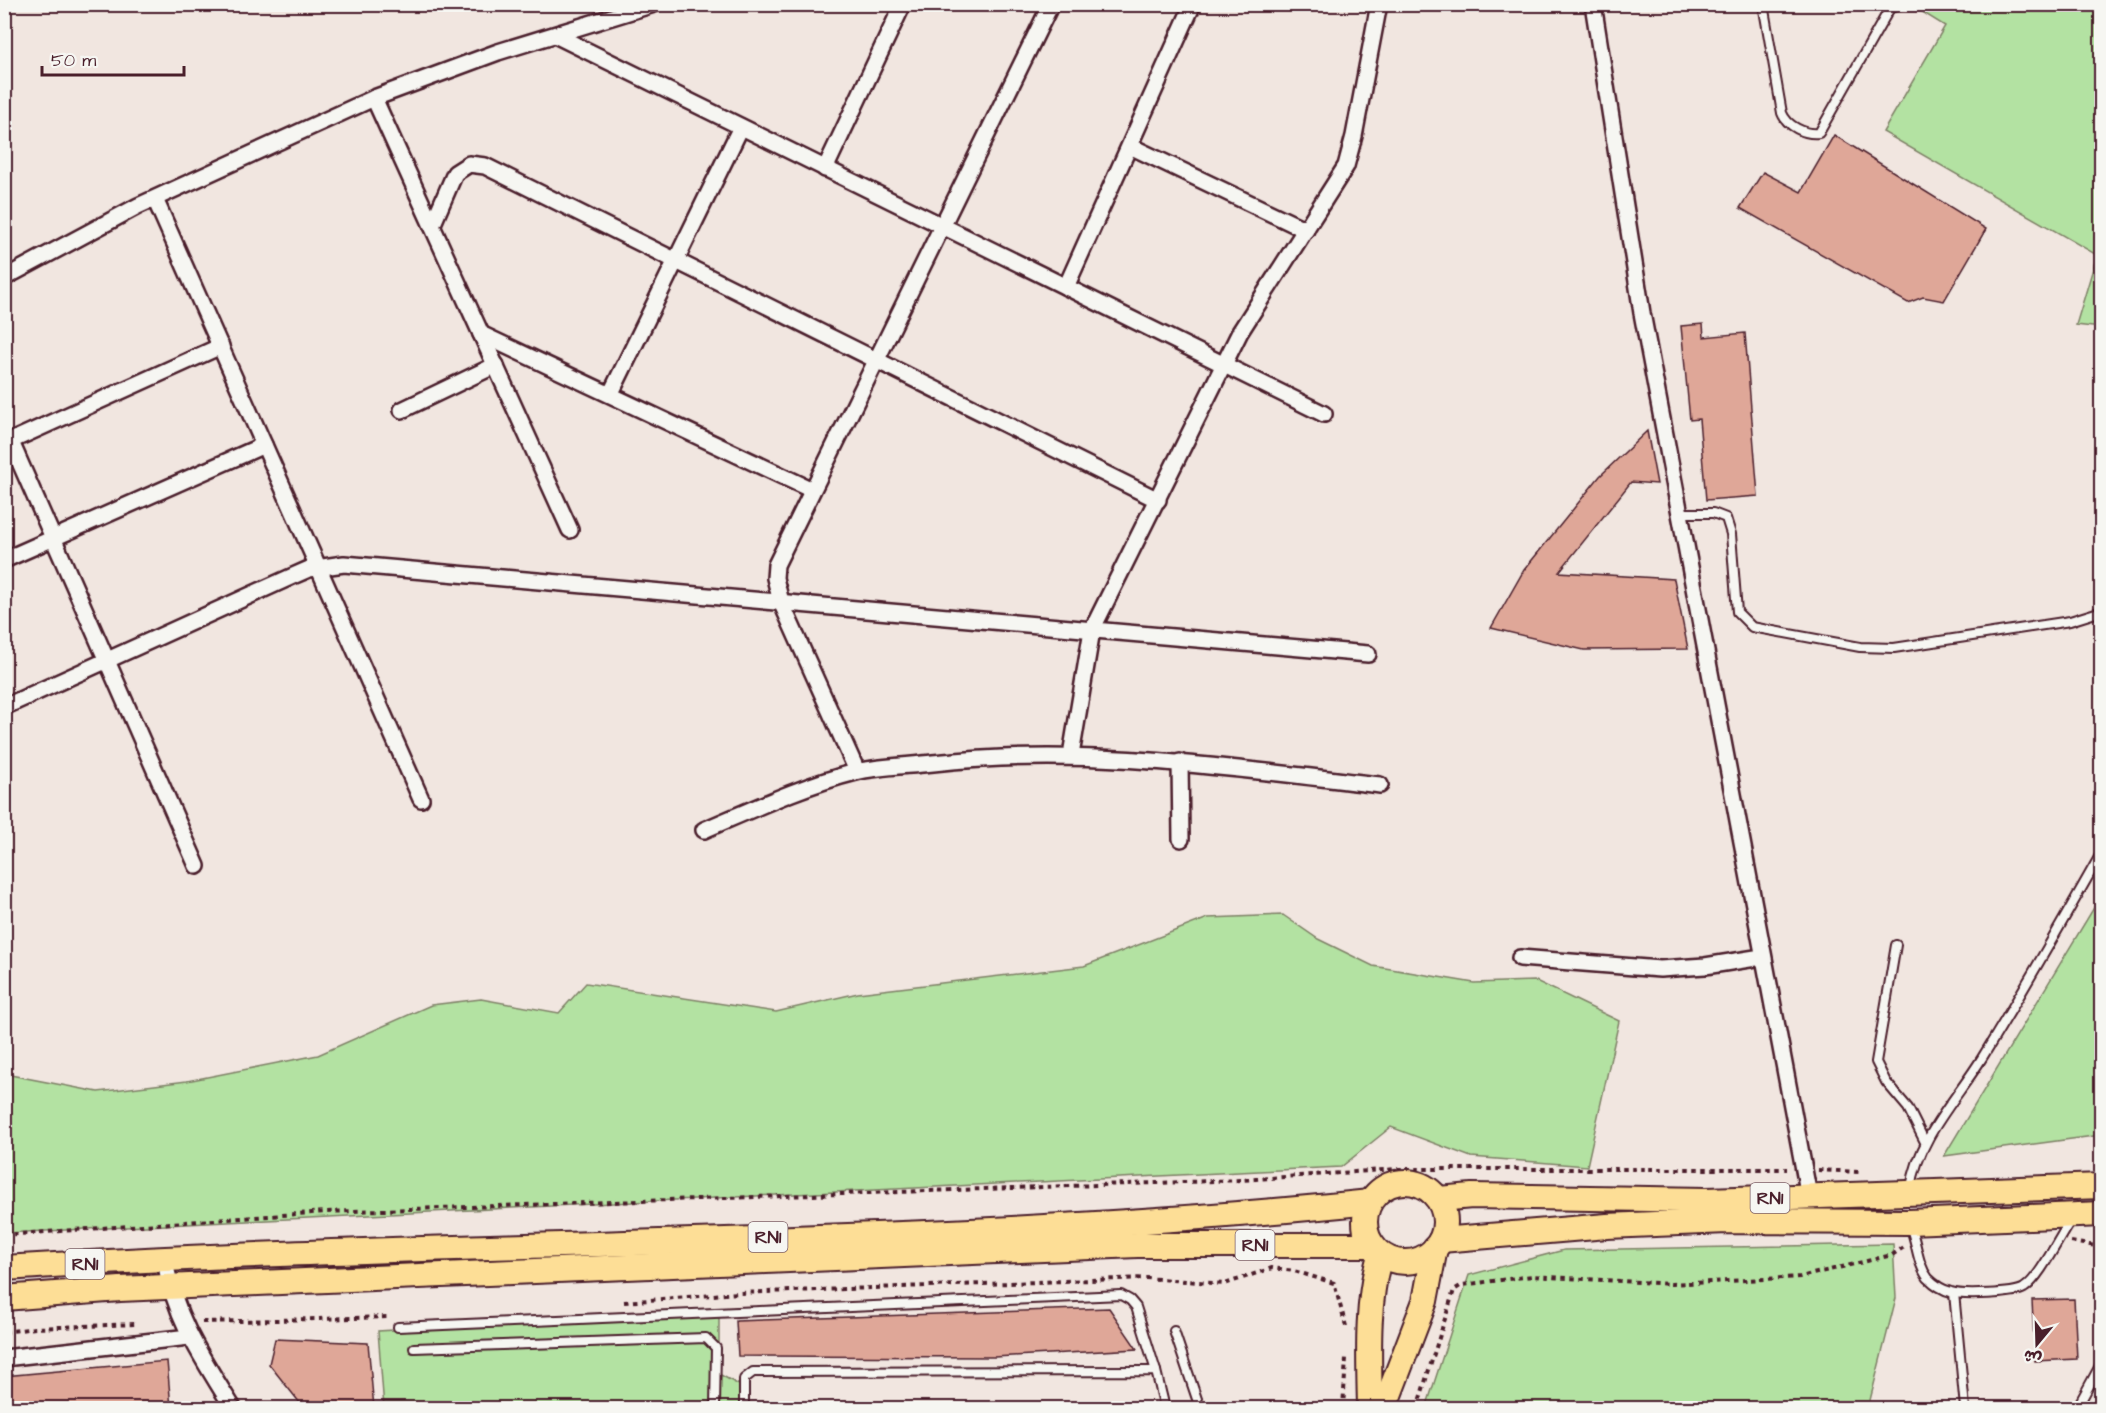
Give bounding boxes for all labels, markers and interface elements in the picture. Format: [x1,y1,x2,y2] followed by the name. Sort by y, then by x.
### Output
[42,39,184,77] scale bar
[51,48,96,73] text: 50 m
[1750,1183,1790,1213] road number: RN1
[748,1222,788,1252] road number: RN1
[1236,1230,1274,1260] road number: RN1
[66,1249,104,1279] road number: RN1
[2007,1314,2067,1374] north arrow
[2021,1344,2044,1371] text: ش

